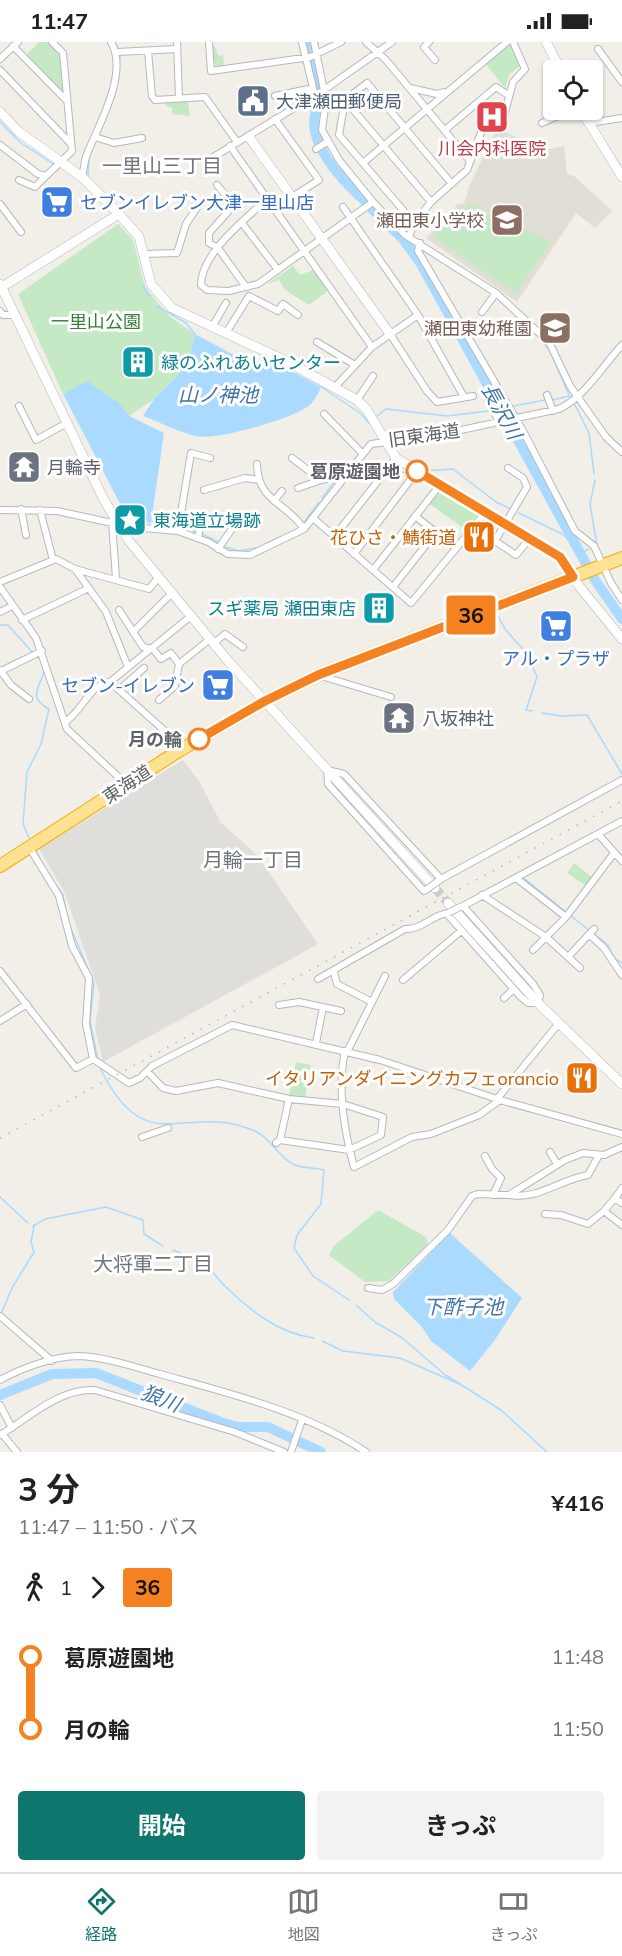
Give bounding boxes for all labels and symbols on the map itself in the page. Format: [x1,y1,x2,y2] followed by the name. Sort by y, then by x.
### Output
[235,83,271,119] public building icon: 大津瀬田郵便局
[276,90,402,113] place label: 大津瀬田郵便局
[474,99,510,135] hospital icon: 川会内科医院
[438,137,546,160] place label: 川会内科医院
[102,153,222,178] district label: 一里山三丁目
[39,184,75,220] supermarket icon: セブンイレブン大津一里山店
[80,191,314,214] place label: セブンイレブン大津一里山店
[489,202,525,238] school or university icon: 瀬田東小学校
[376,209,484,232] place label: 瀬田東小学校
[51,310,141,333] park label: 一里山公園
[537,310,573,346] school or university icon: 瀬田東幼稚園
[424,317,532,340] place label: 瀬田東幼稚園
[120,344,156,380] building icon: 緑のふれあいセンター
[161,351,341,374] place label: 緑のふれあいセンター
[477,379,528,445] water label: 長沢川
[178,382,260,407] water label: 山ノ神池
[387,419,461,451] street label: 旧東海道
[6,449,42,485] temple icon: 月輪寺
[47,456,101,479] place label: 月輪寺
[310,460,400,483] place label: 葛原遊園地
[406,460,428,482] marker: 葛原遊園地
[112,502,148,538] place icon: 東海道立場跡
[153,509,261,532] place label: 東海道立場跡
[461,519,497,555] restaurant icon: 花ひさ・鯖街道
[330,526,456,549] place label: 花ひさ・鯖街道
[361,590,397,626] building icon: スギ薬局 瀬田東店
[444,596,498,634] line badge: 36
[207,597,356,620] place label: スギ薬局 瀬田東店
[538,608,574,644] supermarket icon: アル・プラザ
[502,647,610,670] place label: アル・プラザ
[200,667,236,703] supermarket icon: セブン-イレブン
[61,674,195,697] place label: セブン-イレブン
[381,700,417,736] temple icon: 八坂神社
[422,707,494,730] place label: 八坂神社
[128,728,182,751] place label: 月の輪
[188,728,210,750] marker: 月の輪
[98,760,156,808] street label: 東海道
[203,847,303,872] district label: 月輪一丁目
[564,1060,600,1096] restaurant icon: イタリアンダイニングカフェorancio
[265,1067,559,1090] place label: イタリアンダイニングカフェorancio
[93,1251,213,1276] district label: 大将軍二丁目
[423,1294,505,1319] water label: 下酢子池
[138,1379,186,1418] water label: 狼川

